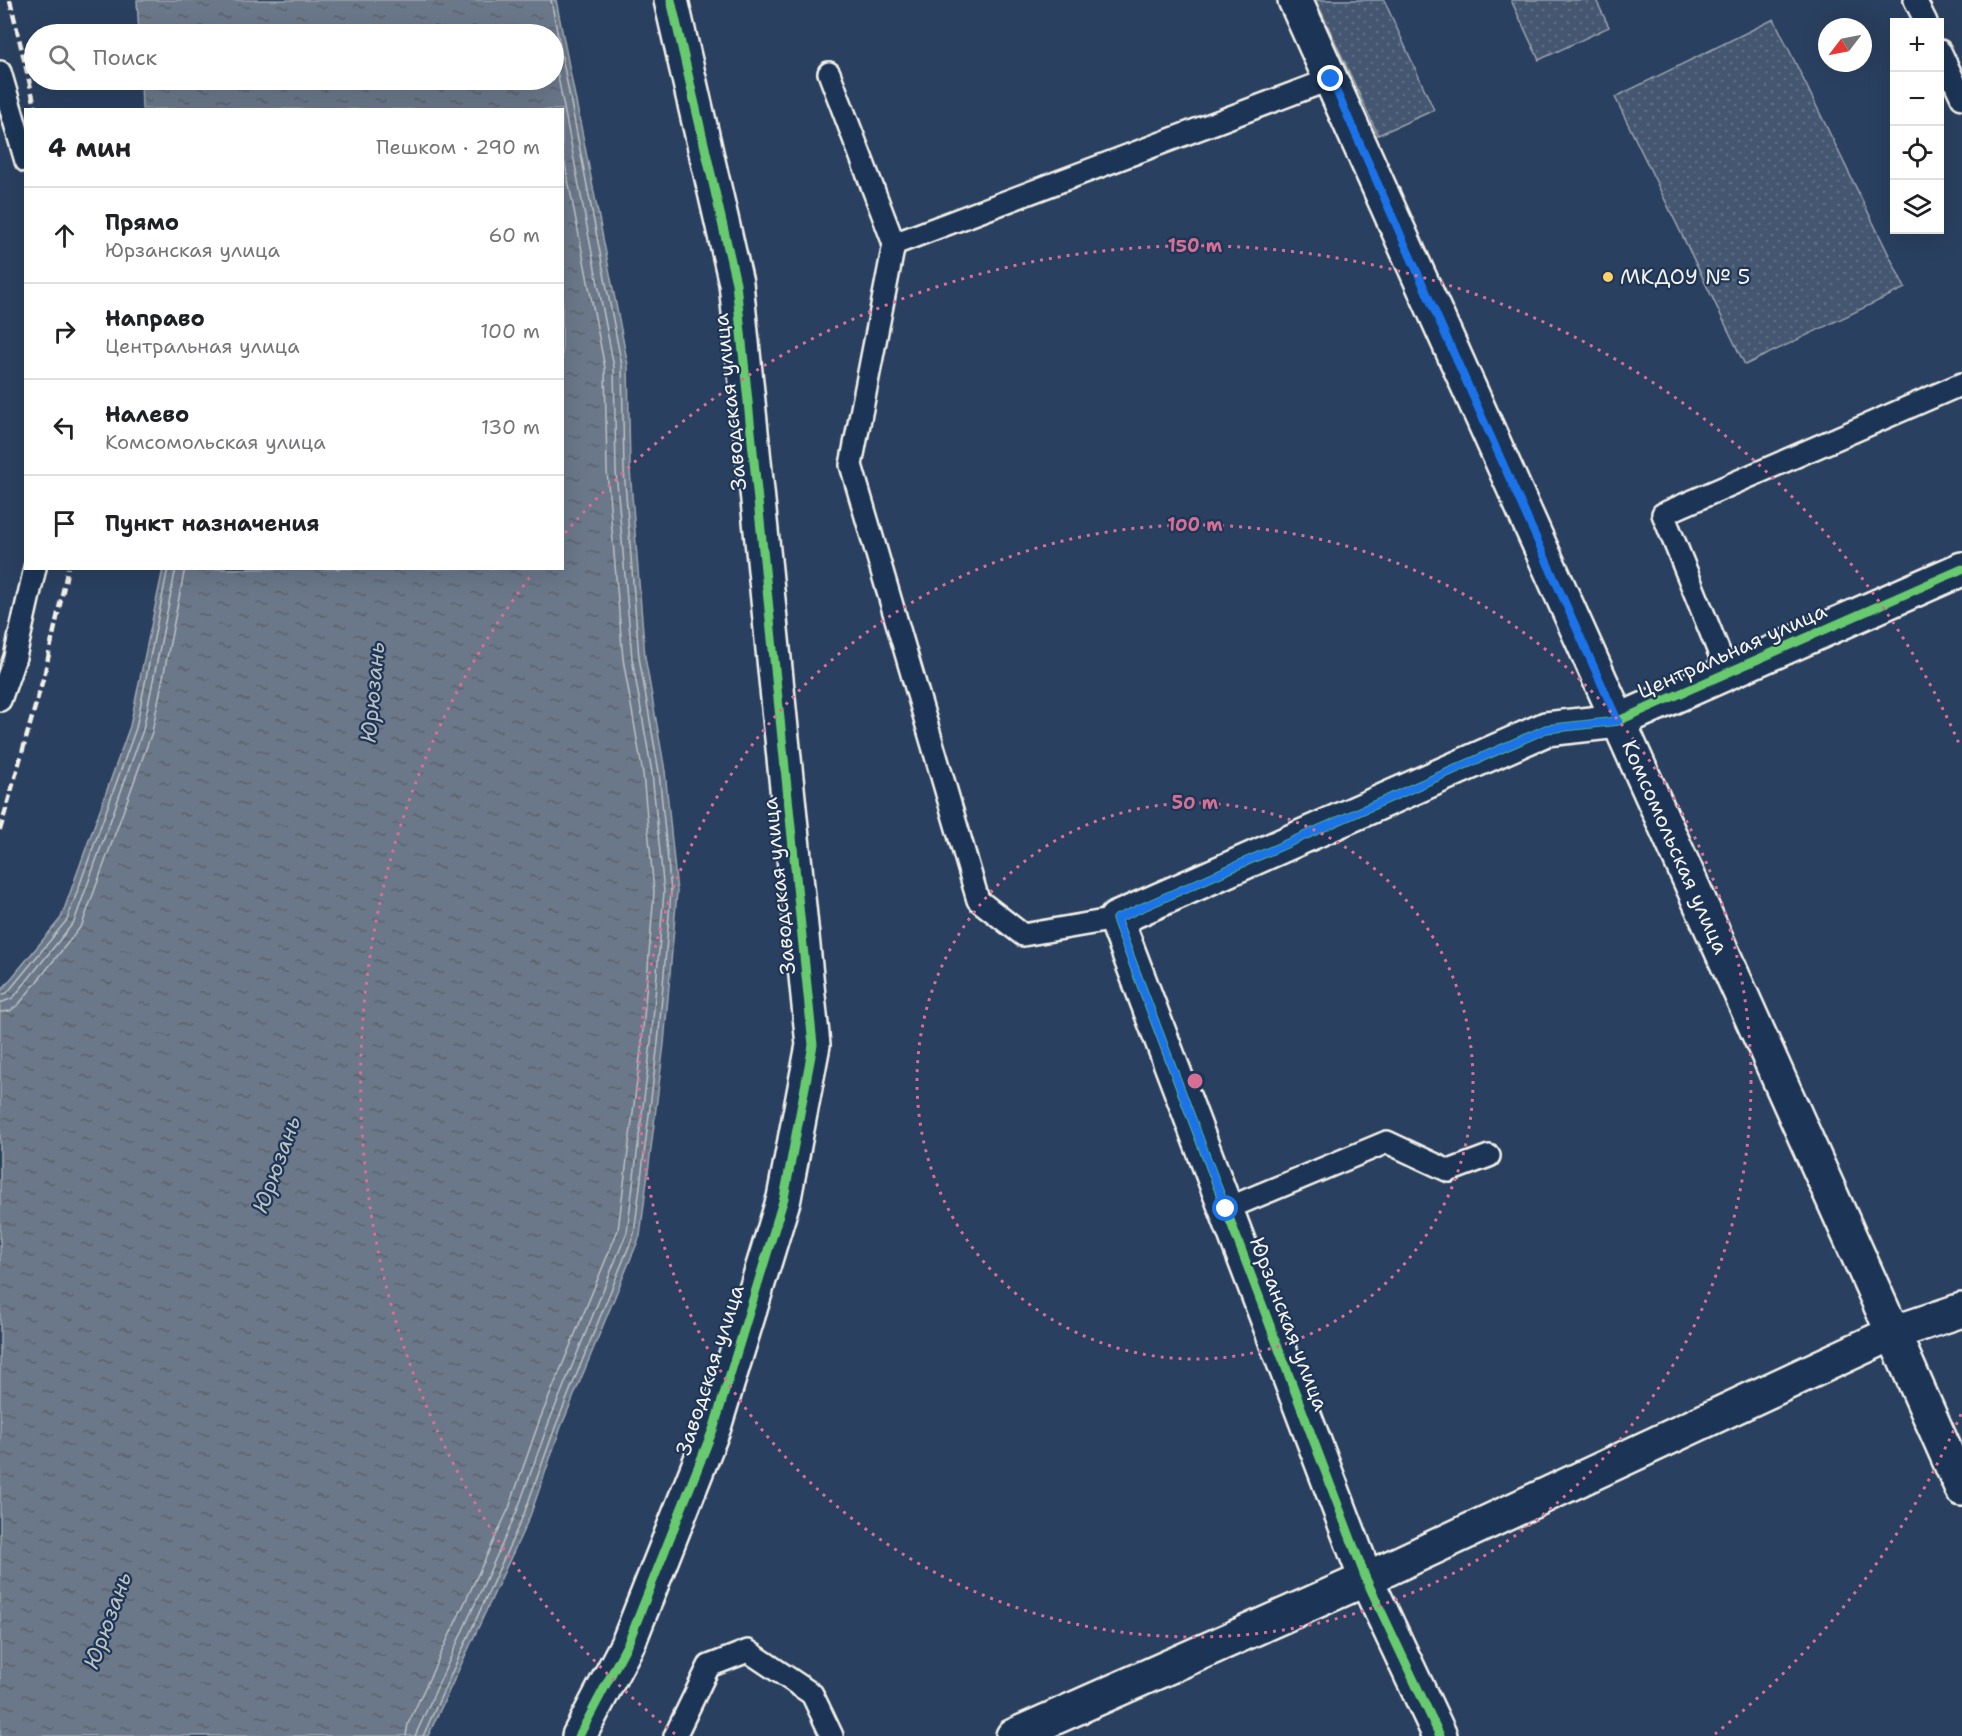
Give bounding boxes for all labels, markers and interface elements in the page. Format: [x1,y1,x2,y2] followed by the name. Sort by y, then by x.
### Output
[1818,18,1872,72] north arrow
[1890,18,1944,234] map controls
[1890,18,1944,72] button: +
[24,24,564,90] search box
[45,41,78,74] icon: search
[93,43,157,72] text: Поиск
[1317,65,1343,91] route end
[1890,72,1944,126] button: −
[1890,126,1944,180] button: locate
[48,130,131,165] text: 4 мин
[376,134,540,160] text: Пешком · 290 m
[1890,180,1944,234] button: layers
[105,208,179,237] text: Прямо
[48,219,81,252] icon: ahead
[488,222,540,248] text: 60 m
[1168,234,1223,258] text: 150 m
[105,237,280,263] text: Юрзанская улица
[1620,263,1750,291] place label: МКДОУ № 5
[1601,270,1615,284] marker: МКДОУ № 5
[105,304,205,333] text: Направо
[707,312,753,492] street label: Заводская улица
[48,315,81,348] icon: right
[480,318,540,344] text: 100 m
[105,333,300,359] text: Центральная улица
[105,400,189,429] text: Налево
[48,411,81,444] icon: left
[481,414,540,440] text: 130 m
[105,429,326,455] text: Комсомольская улица
[48,507,81,540] icon: arrive
[105,509,319,538] text: Пункт назначения
[1167,513,1223,537] text: 100 m
[1633,597,1831,705] street label: Центральная улица
[354,641,391,744] water label: Юрюзань
[1615,735,1735,959] street label: Комсомольская улица
[1172,791,1219,815] text: 50 m
[756,796,802,976] street label: Заводская улица
[1185,1071,1205,1091] centre of rings
[246,1112,307,1217] water label: Юрюзань
[1212,1195,1238,1221] route start
[1243,1233,1335,1415] street label: Юрзанская улица
[669,1281,751,1459] street label: Заводская улица
[77,1568,138,1673] water label: Юрюзань

